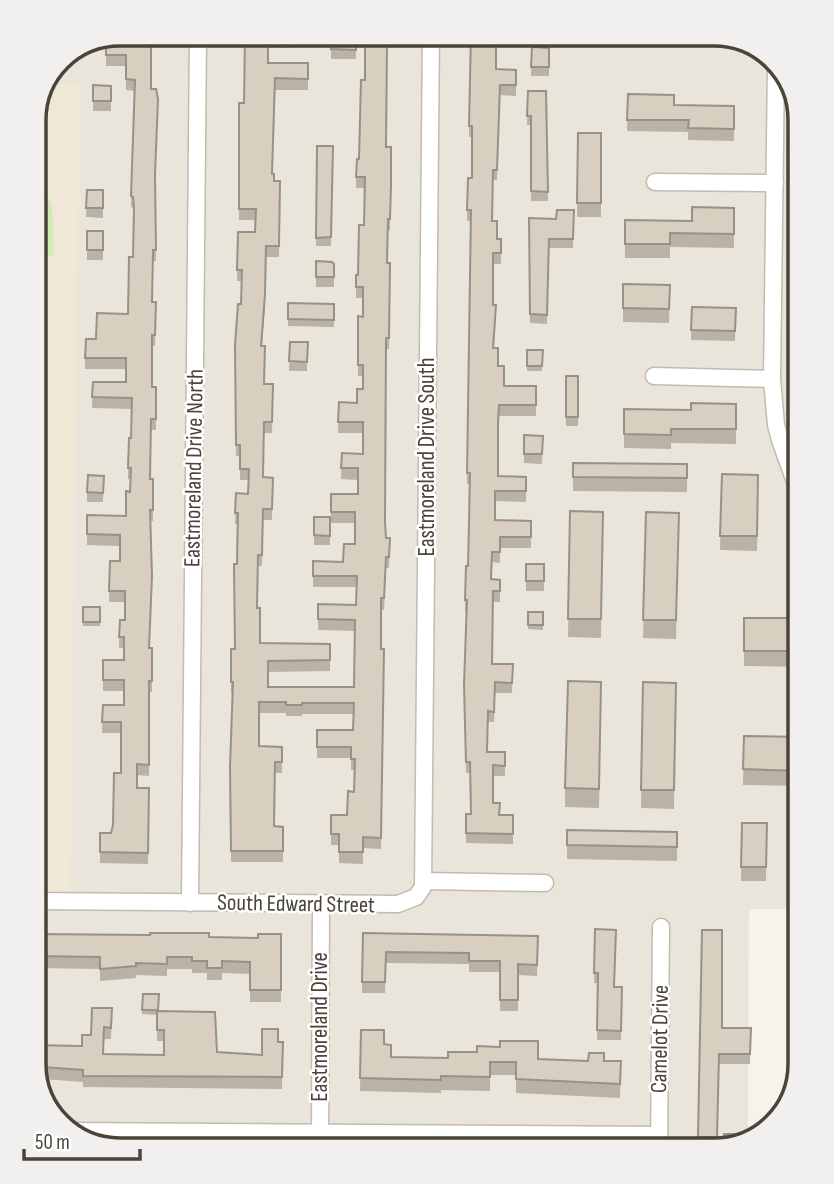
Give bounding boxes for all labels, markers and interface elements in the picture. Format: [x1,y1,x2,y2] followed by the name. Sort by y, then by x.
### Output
[413,358,441,556] street label: Eastmoreland Drive South
[178,369,210,567] street label: Eastmoreland Drive North
[217,889,375,919] street label: South Edward Street
[306,952,334,1102] street label: Eastmoreland Drive
[645,985,675,1093] street label: Camelot Drive
[24,1118,140,1162] scale bar
[35,1130,70,1155] text: 50 m

